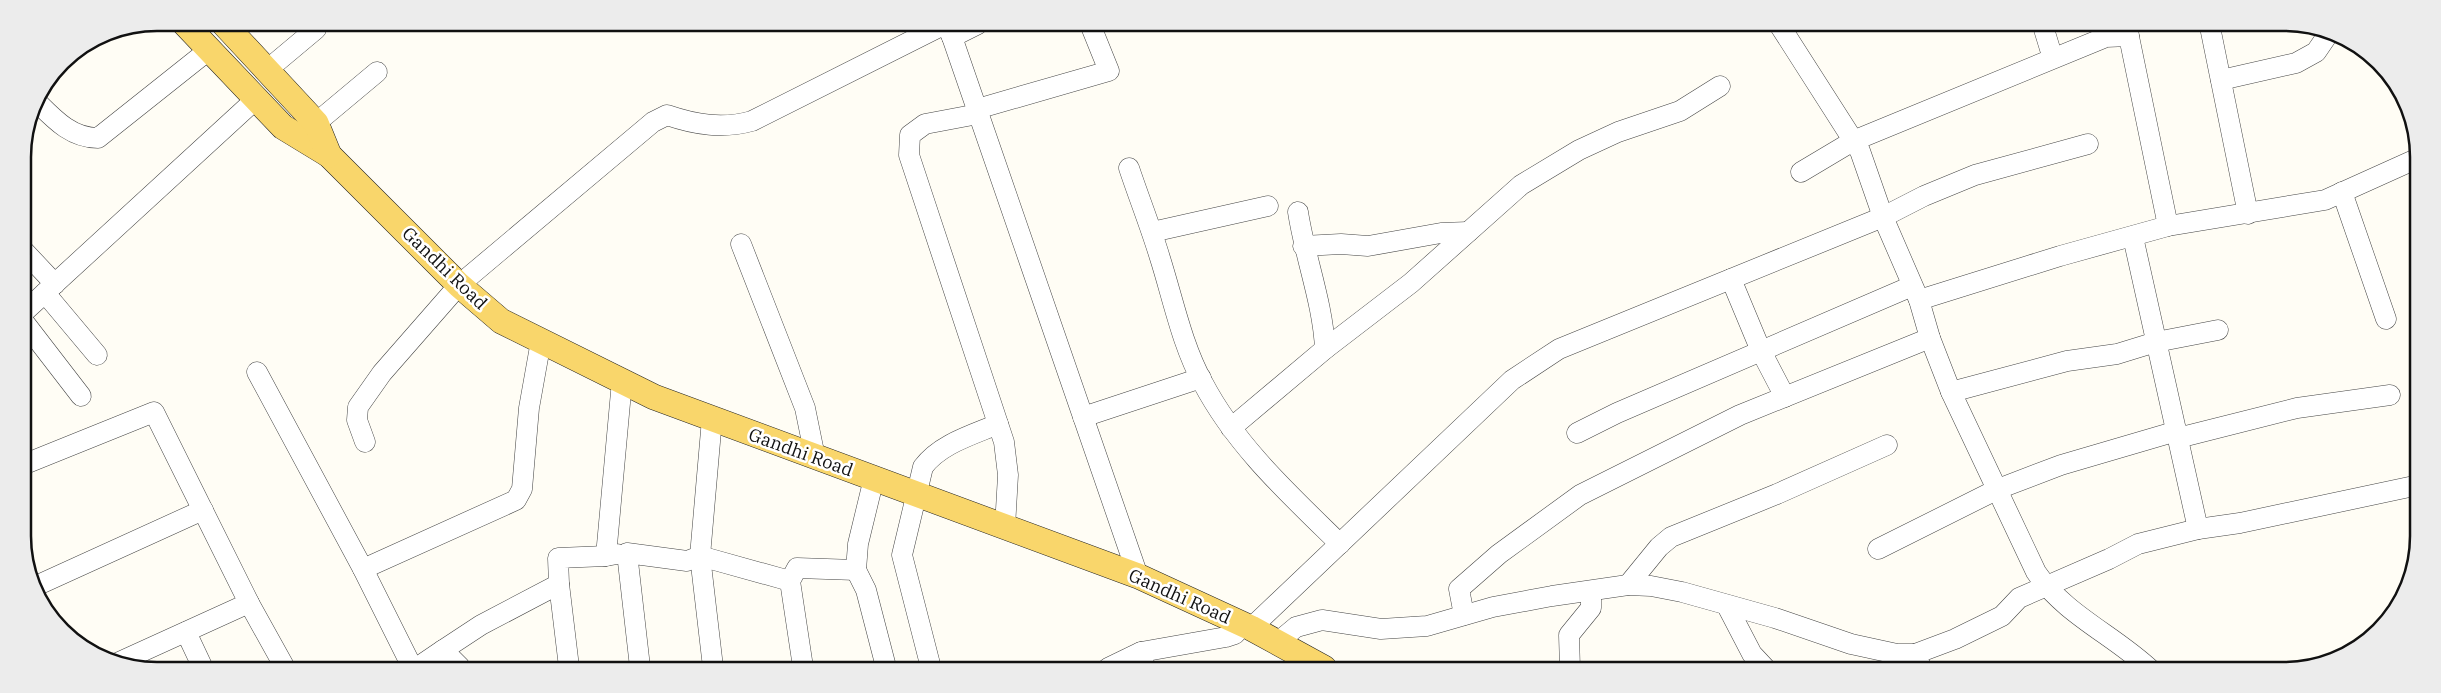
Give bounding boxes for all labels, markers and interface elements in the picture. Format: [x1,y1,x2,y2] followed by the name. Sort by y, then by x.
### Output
[398,222,492,314] street label: Gandhi Road
[746,422,856,482] street label: Gandhi Road
[1125,563,1235,629] street label: Gandhi Road

